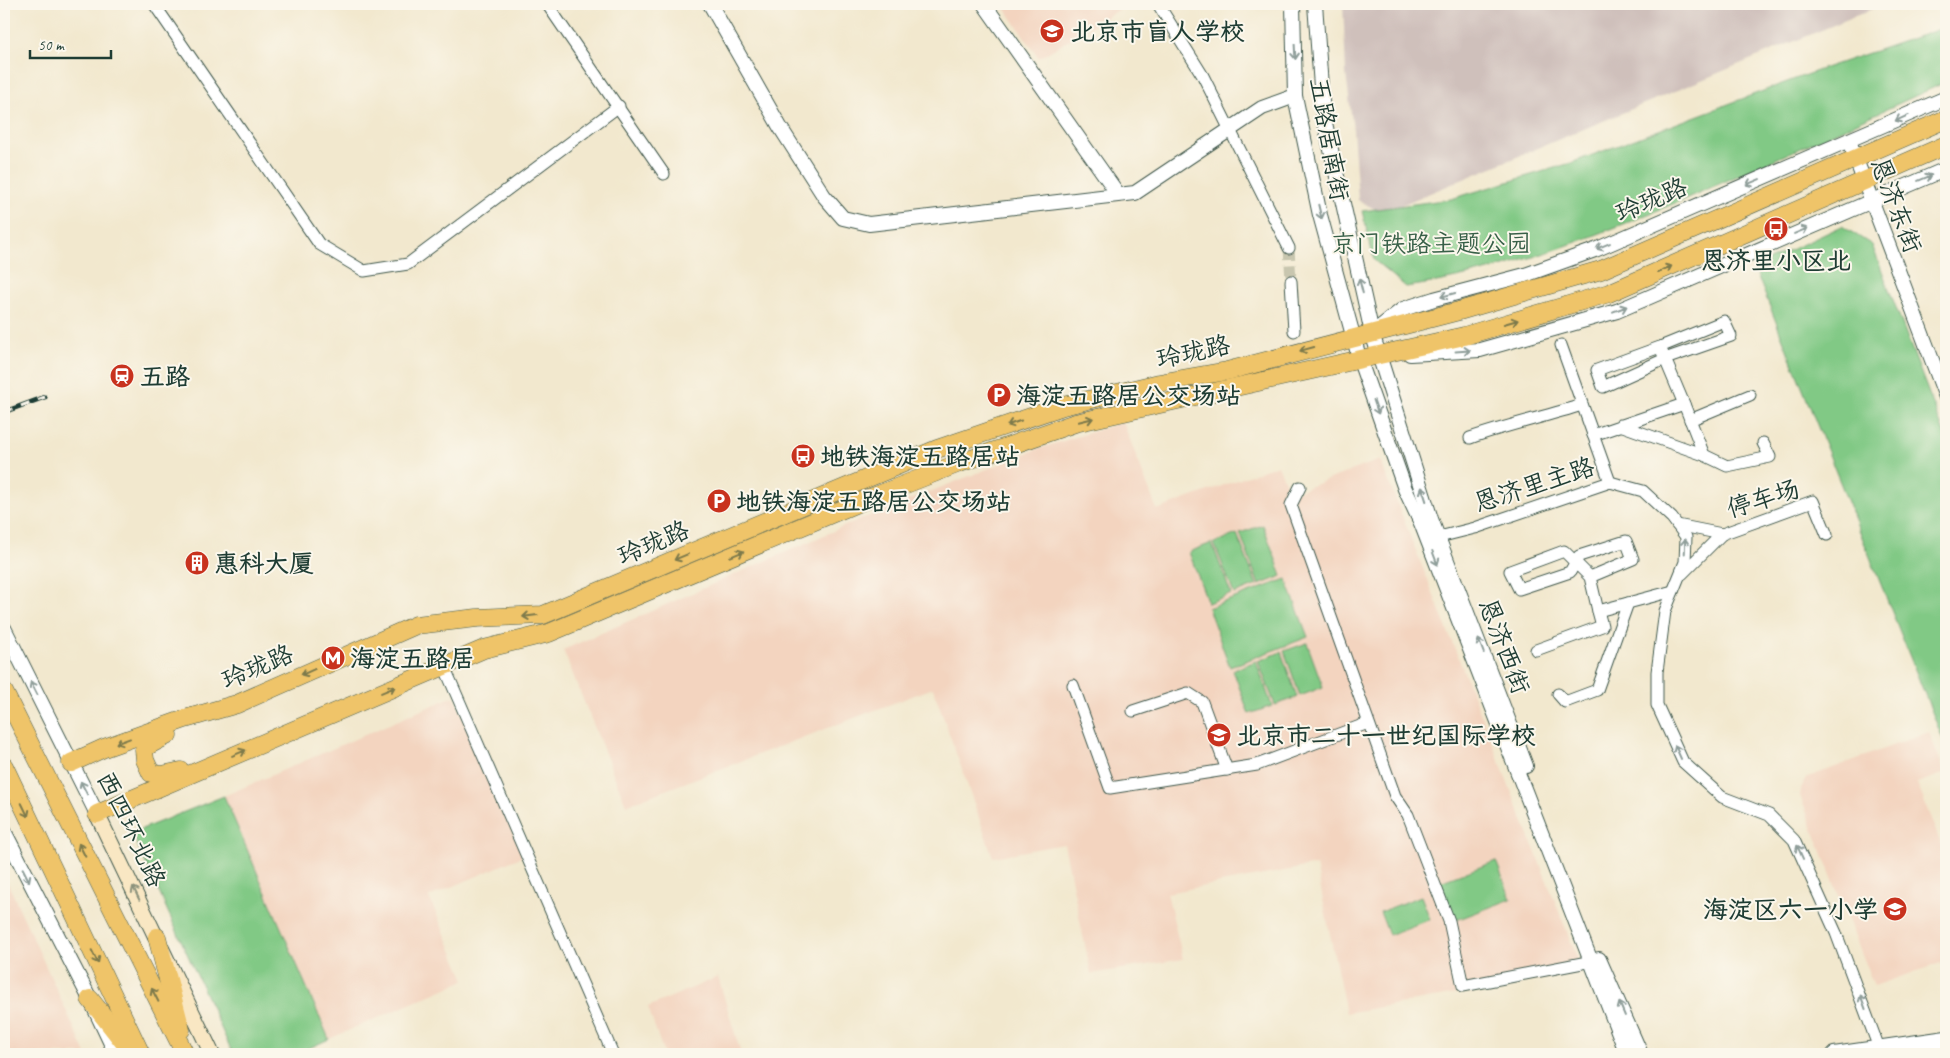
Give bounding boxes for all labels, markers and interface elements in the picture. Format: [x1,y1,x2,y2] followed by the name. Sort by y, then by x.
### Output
[1070,16,1245,48] place label: 北京市盲人学校
[1039,18,1065,44] school or university icon: 北京市盲人学校
[30,28,111,60] scale bar
[38,36,65,55] text: 50 m
[1290,44,1299,60] one-way arrow
[1302,75,1356,204] street label: 五路居南街
[1895,113,1910,123] one-way arrow
[1863,153,1929,258] street label: 恩济东街
[1611,171,1692,229] street label: 玲珑路
[1917,172,1932,182] one-way arrow
[1746,178,1761,188] one-way arrow
[1316,204,1325,220] one-way arrow
[1763,216,1789,242] bus stop icon: 恩济里小区北
[1793,226,1808,236] one-way arrow
[1331,228,1531,260] park label: 京门铁路主题公园
[1596,242,1611,252] one-way arrow
[1701,245,1851,277] place label: 恩济里小区北
[1657,263,1672,273] one-way arrow
[1356,278,1365,294] one-way arrow
[1441,291,1457,300] one-way arrow
[1612,304,1627,314] one-way arrow
[1503,316,1519,326] one-way arrow
[1153,329,1233,375] street label: 玲珑路
[1299,345,1315,355] one-way arrow
[1455,346,1471,355] one-way arrow
[140,361,190,393] place label: 五路
[109,363,135,389] station icon: 五路
[1016,380,1241,412] place label: 海淀五路居公交场站
[986,382,1012,408] parking icon: 海淀五路居公交场站
[1372,398,1382,414] one-way arrow
[1078,415,1094,424] one-way arrow
[1006,419,1022,428] one-way arrow
[820,441,1020,473] place label: 地铁海淀五路居站
[790,443,816,469] bus stop icon: 地铁海淀五路居站
[1470,450,1599,519] street label: 恩济里主路
[1723,473,1804,525] street label: 停车场
[736,486,1011,518] place label: 地铁海淀五路居公交场站
[1418,486,1428,502] one-way arrow
[706,488,732,514] parking icon: 地铁海淀五路居公交场站
[613,514,694,572] street label: 玲珑路
[1681,538,1690,554] one-way arrow
[214,548,314,580] place label: 惠科大厦
[729,548,744,558] one-way arrow
[184,550,210,576] building icon: 惠科大厦
[1431,550,1440,565] one-way arrow
[674,553,689,562] one-way arrow
[1471,594,1537,699] street label: 恩济西街
[522,611,538,621] one-way arrow
[217,638,298,696] street label: 玲珑路
[1476,639,1485,654] one-way arrow
[350,643,475,675] place label: 海淀五路居
[320,645,346,671] metro station icon: 海淀五路居
[301,668,316,678] one-way arrow
[29,681,39,696] one-way arrow
[380,685,395,694] one-way arrow
[1236,720,1536,752] place label: 北京市二十一世纪国际学校
[1206,722,1232,748] school or university icon: 北京市二十一世纪国际学校
[116,737,131,746] one-way arrow
[1673,745,1683,760] one-way arrow
[231,748,246,758] one-way arrow
[89,766,173,893] street label: 西四环北路
[79,781,89,796] one-way arrow
[21,802,30,817] one-way arrow
[77,843,87,858] one-way arrow
[1794,845,1804,860] one-way arrow
[22,867,31,882] one-way arrow
[131,886,140,901] one-way arrow
[1703,894,1878,926] place label: 海淀区六一小学
[1882,896,1908,922] school or university icon: 海淀区六一小学
[91,949,100,964] one-way arrow
[150,988,159,1003] one-way arrow
[1858,994,1867,1010] one-way arrow
[1616,1002,1625,1017] one-way arrow

